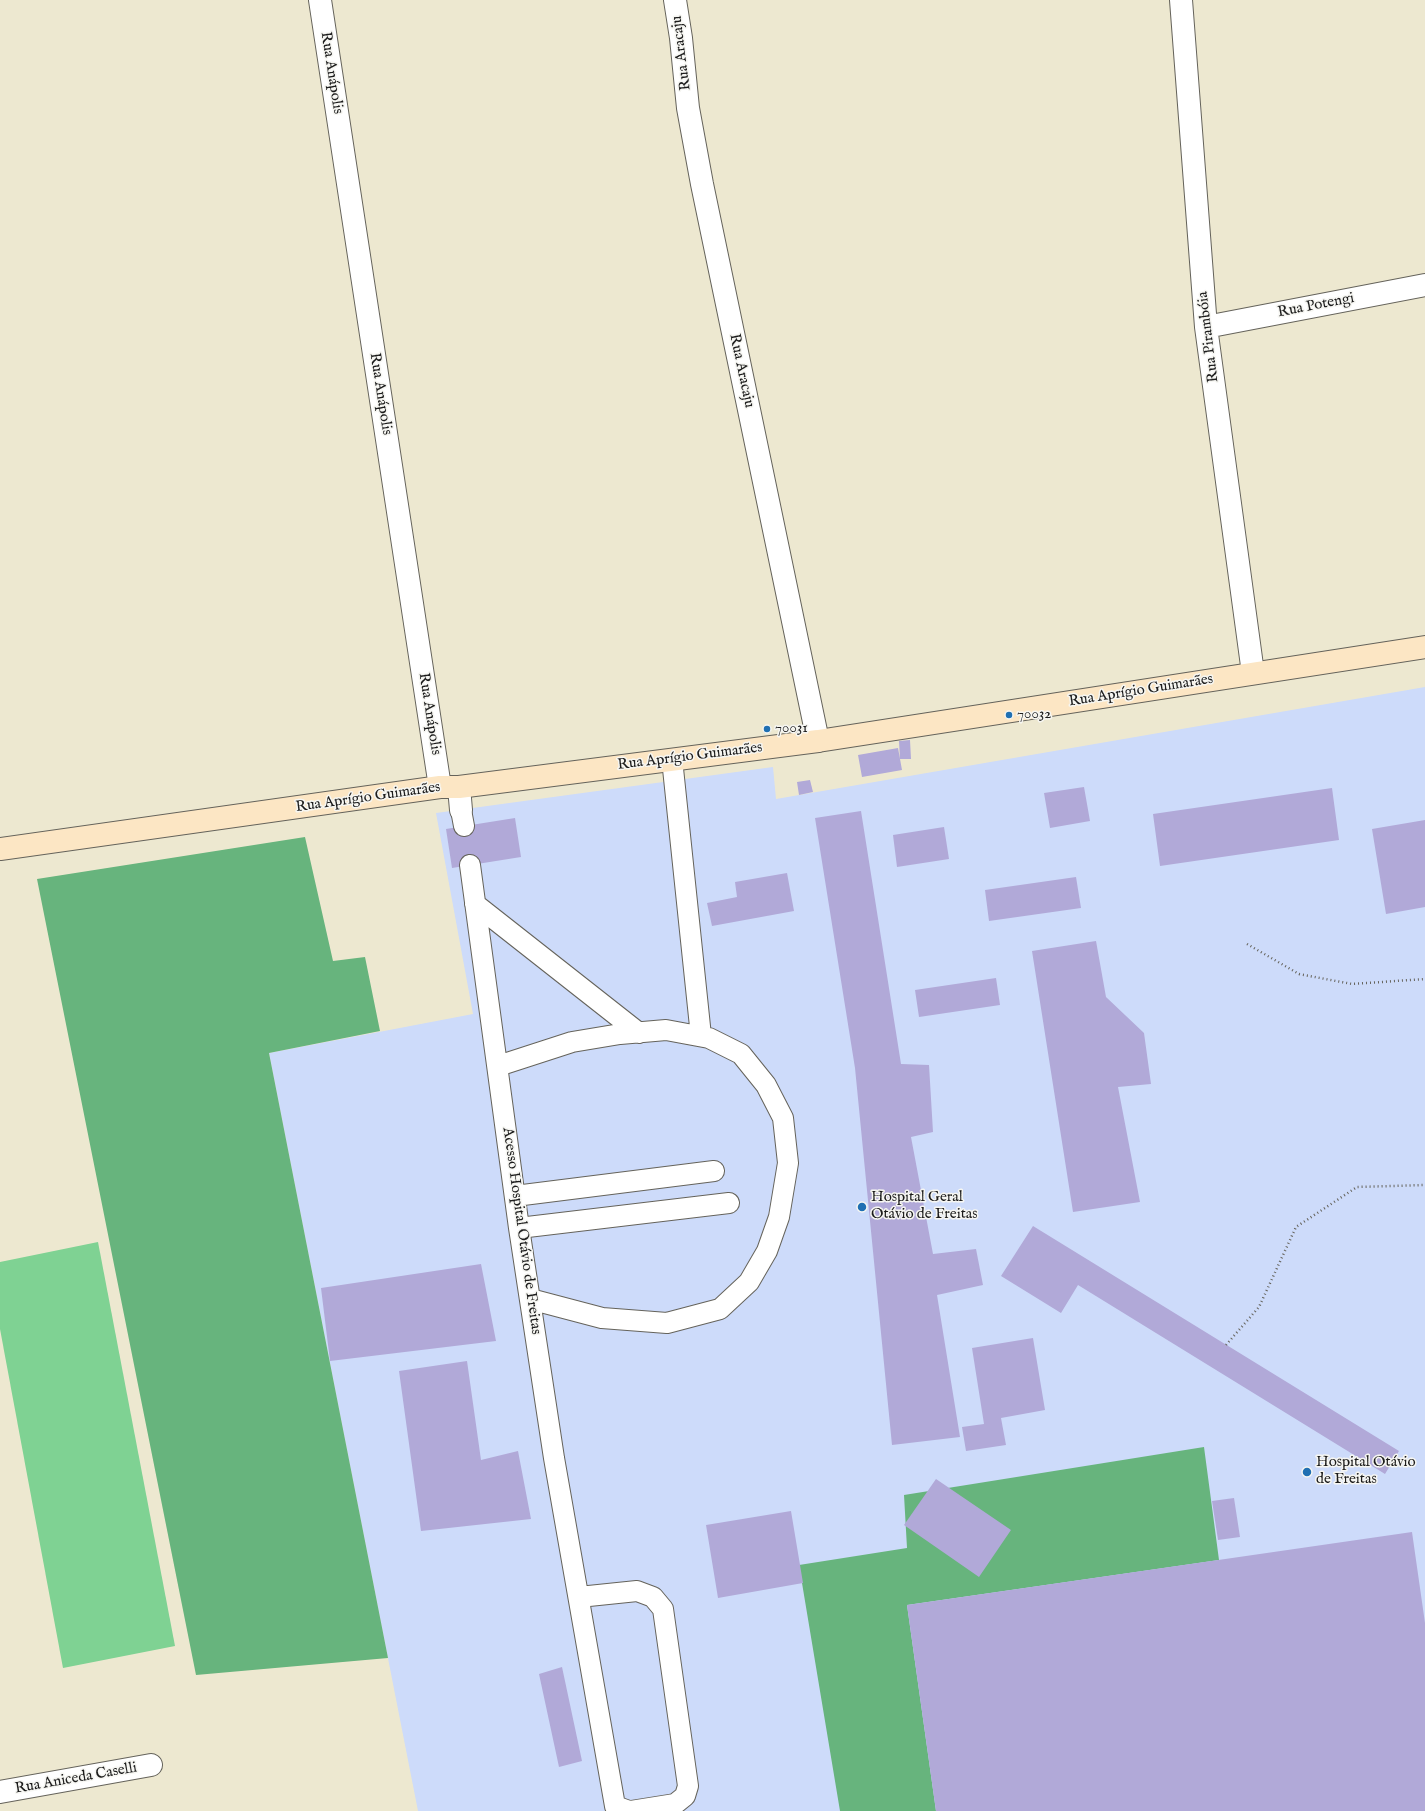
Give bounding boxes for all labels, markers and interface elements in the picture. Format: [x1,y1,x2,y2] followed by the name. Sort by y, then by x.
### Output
[668,15,696,91] street label: Rua Aracaju
[316,31,346,115] street label: Rua Anápolis
[1194,290,1224,384] street label: Rua Pirambóia
[1276,290,1356,322] street label: Rua Potengi
[724,332,758,410] street label: Rua Aracaju
[365,352,395,436] street label: Rua Anápolis
[1068,671,1214,711] street label: Rua Aprígio Guimarães
[414,672,444,756] street label: Rua Anápolis
[1017,706,1051,724] place label: 70032
[1004,710,1014,720] marker: 70032
[775,720,808,738] place label: 70031
[762,724,772,734] marker: 70031
[616,739,764,775] street label: Rua Aprígio Guimarães
[294,779,442,817] street label: Rua Aprígio Guimarães
[498,1126,544,1336] street label: Acesso Hospital Otávio de Freitas
[871,1189,978,1224] place label: Hospital Geral Otávio de Freitas
[856,1201,868,1213] marker: Hospital Geral Otávio de Freitas
[1316,1454,1416,1489] place label: Hospital Otávio de Freitas
[1301,1466,1313,1478] marker: Hospital Otávio de Freitas
[14,1759,138,1799] street label: Rua Aniceda Caselli

